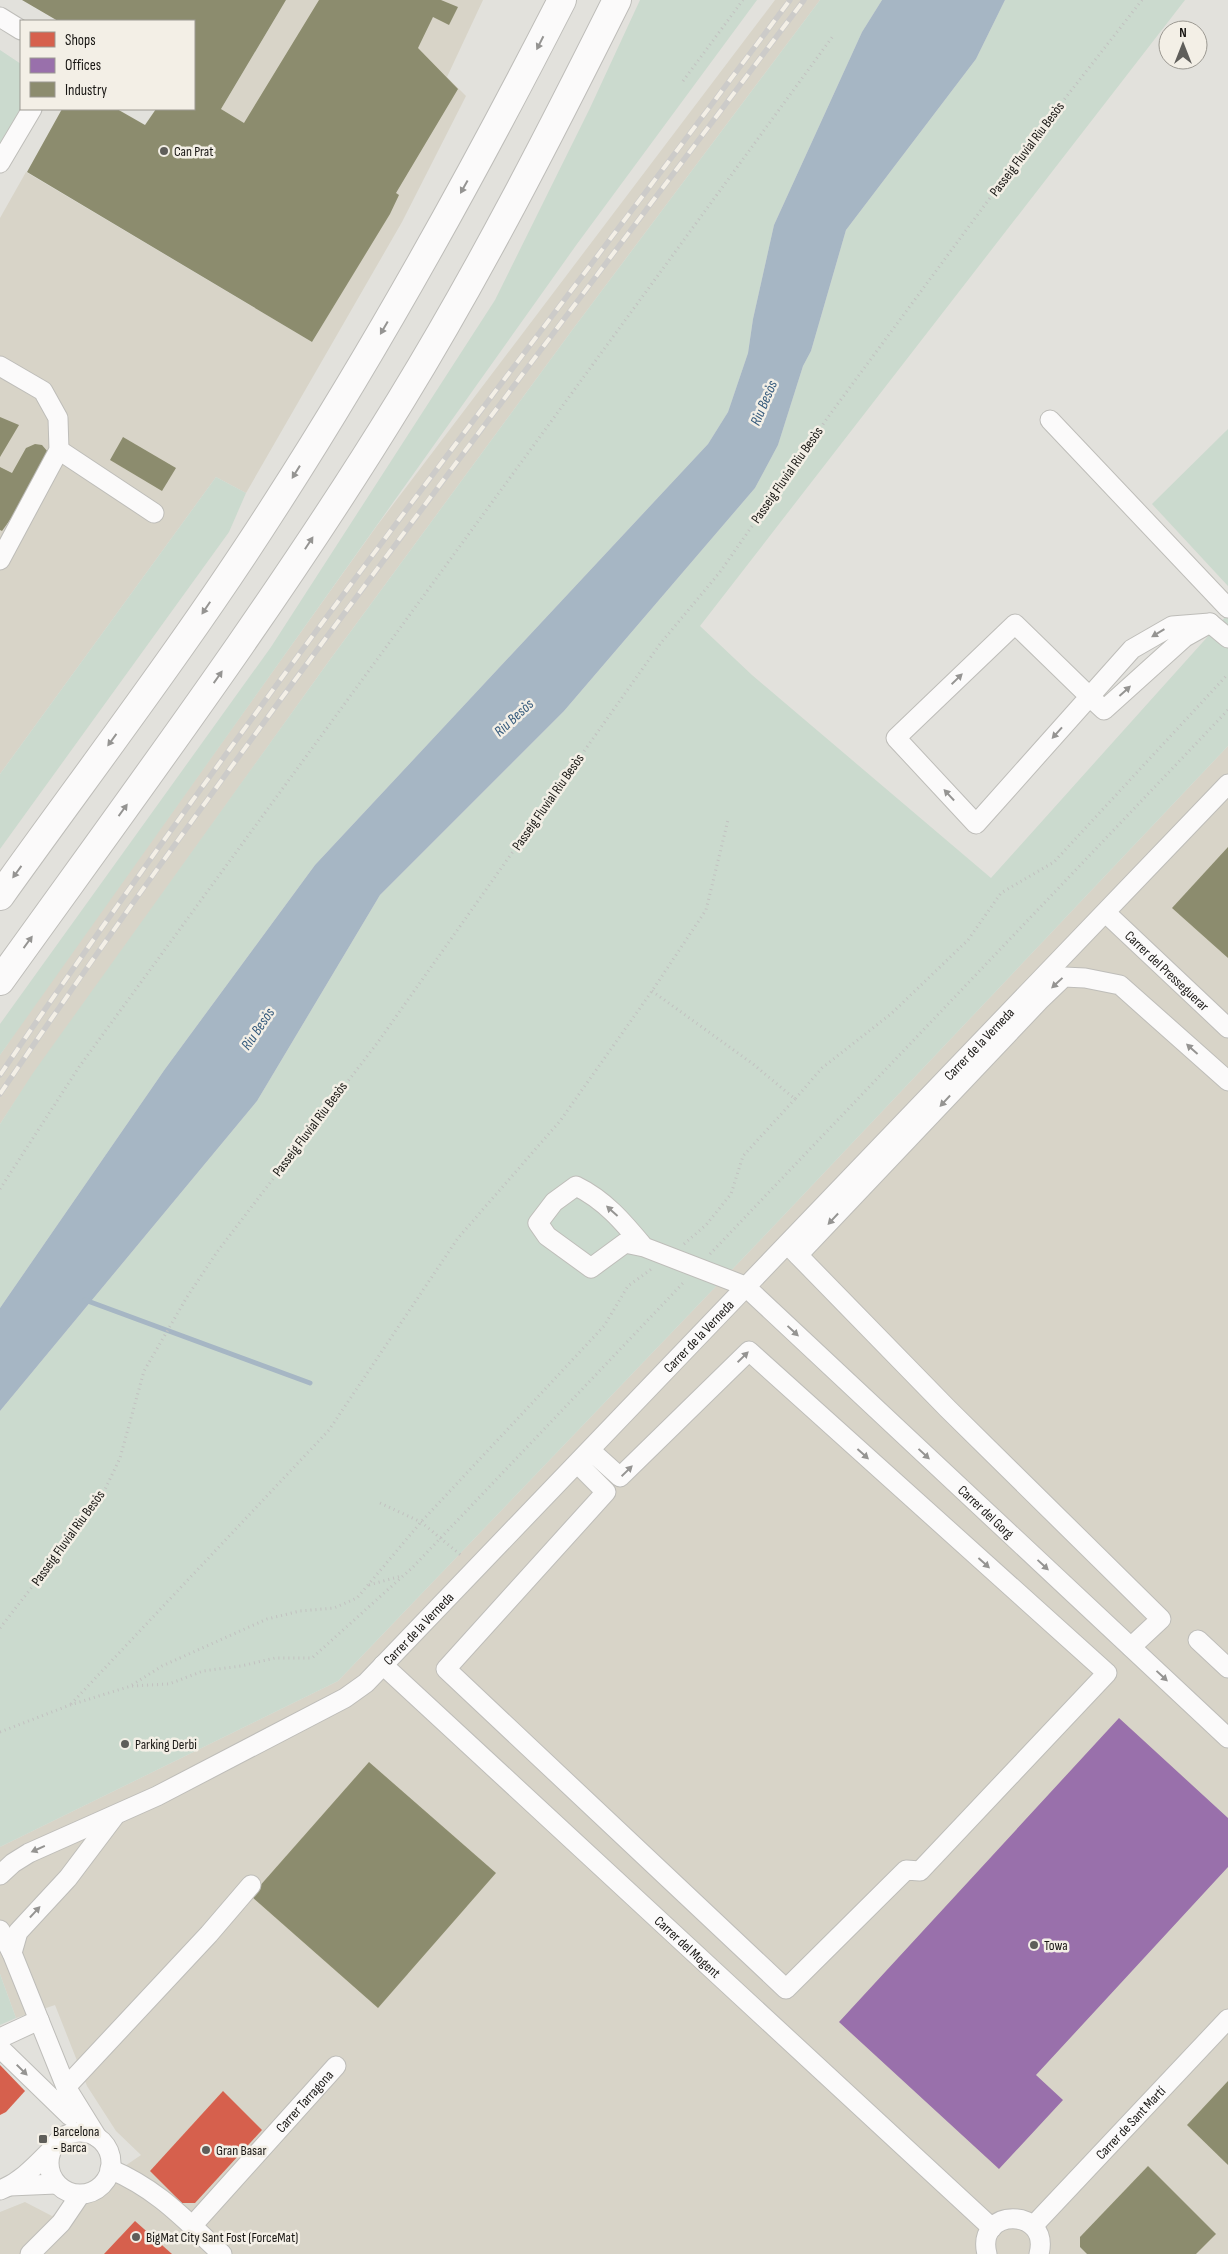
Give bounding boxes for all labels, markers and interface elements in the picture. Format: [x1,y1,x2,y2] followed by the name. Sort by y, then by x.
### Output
[20,20,195,110] legend
[1158,20,1208,70] north arrow
[1179,24,1187,41] text: N
[65,31,96,50] text: Shops
[536,36,544,51] one-way arrow
[65,56,101,75] text: Offices
[65,81,107,100] text: Industry
[986,98,1068,200] street label: Passeig Fluvial Riu Besòs
[174,143,214,160] place label: Can Prat
[158,145,170,157] marker: Can Prat
[460,180,468,194] one-way arrow
[380,321,388,336] one-way arrow
[746,377,782,428] water label: Riu Besòs
[747,423,827,527] street label: Passeig Fluvial Riu Besòs
[291,466,301,479] one-way arrow
[304,536,314,550] one-way arrow
[201,601,211,615] one-way arrow
[1152,629,1165,638] one-way arrow
[213,670,223,684] one-way arrow
[951,673,963,685] one-way arrow
[1119,685,1131,697] one-way arrow
[490,695,538,741] water label: Riu Besòs
[1052,726,1063,739] one-way arrow
[107,733,117,747] one-way arrow
[508,750,588,854] street label: Passeig Fluvial Riu Besòs
[943,789,955,801] one-way arrow
[118,803,128,817] one-way arrow
[12,865,22,879] one-way arrow
[1122,927,1213,1014] street label: Carrer del Presseguerar
[23,935,33,948] one-way arrow
[1052,977,1064,989] one-way arrow
[237,1004,279,1054] water label: Riu Besòs
[940,1004,1018,1084] street label: Carrer de la Verneda
[1186,1043,1198,1055] one-way arrow
[269,1078,351,1180] street label: Passeig Fluvial Riu Besòs
[939,1094,951,1106] one-way arrow
[606,1205,618,1217] one-way arrow
[827,1213,839,1225] one-way arrow
[660,1296,737,1376] street label: Carrer de la Verneda
[787,1325,799,1337] one-way arrow
[736,1352,748,1364] one-way arrow
[857,1448,869,1460] one-way arrow
[918,1448,930,1460] one-way arrow
[620,1465,632,1477] one-way arrow
[955,1481,1018,1542] street label: Carrer del Gorg
[28,1487,108,1589] street label: Passeig Fluvial Riu Besòs
[978,1557,990,1568] one-way arrow
[1037,1559,1049,1571] one-way arrow
[380,1589,457,1668] street label: Carrer de la Verneda
[1155,1670,1167,1682] one-way arrow
[135,1736,197,1753] place label: Parking Derbi
[119,1738,131,1750] marker: Parking Derbi
[31,1845,45,1853] one-way arrow
[29,1907,41,1919] one-way arrow
[651,1912,724,1981] street label: Carrer del Mogent
[1044,1937,1068,1954] place label: Towa
[1028,1939,1040,1951] marker: Towa
[16,2064,28,2076] one-way arrow
[272,2067,337,2136] street label: Carrer Tarragona
[1092,2082,1169,2163] street label: Carrer de Sant Martí
[53,2123,99,2156] place label: Barcelona - Barca
[37,2133,49,2145] marker: Barcelona - Barca
[216,2142,266,2159] place label: Gran Basar
[200,2144,212,2156] marker: Gran Basar
[146,2229,298,2246] place label: BigMat City Sant Fost (ForceMat)
[130,2231,142,2243] marker: BigMat City Sant Fost (ForceMat)

